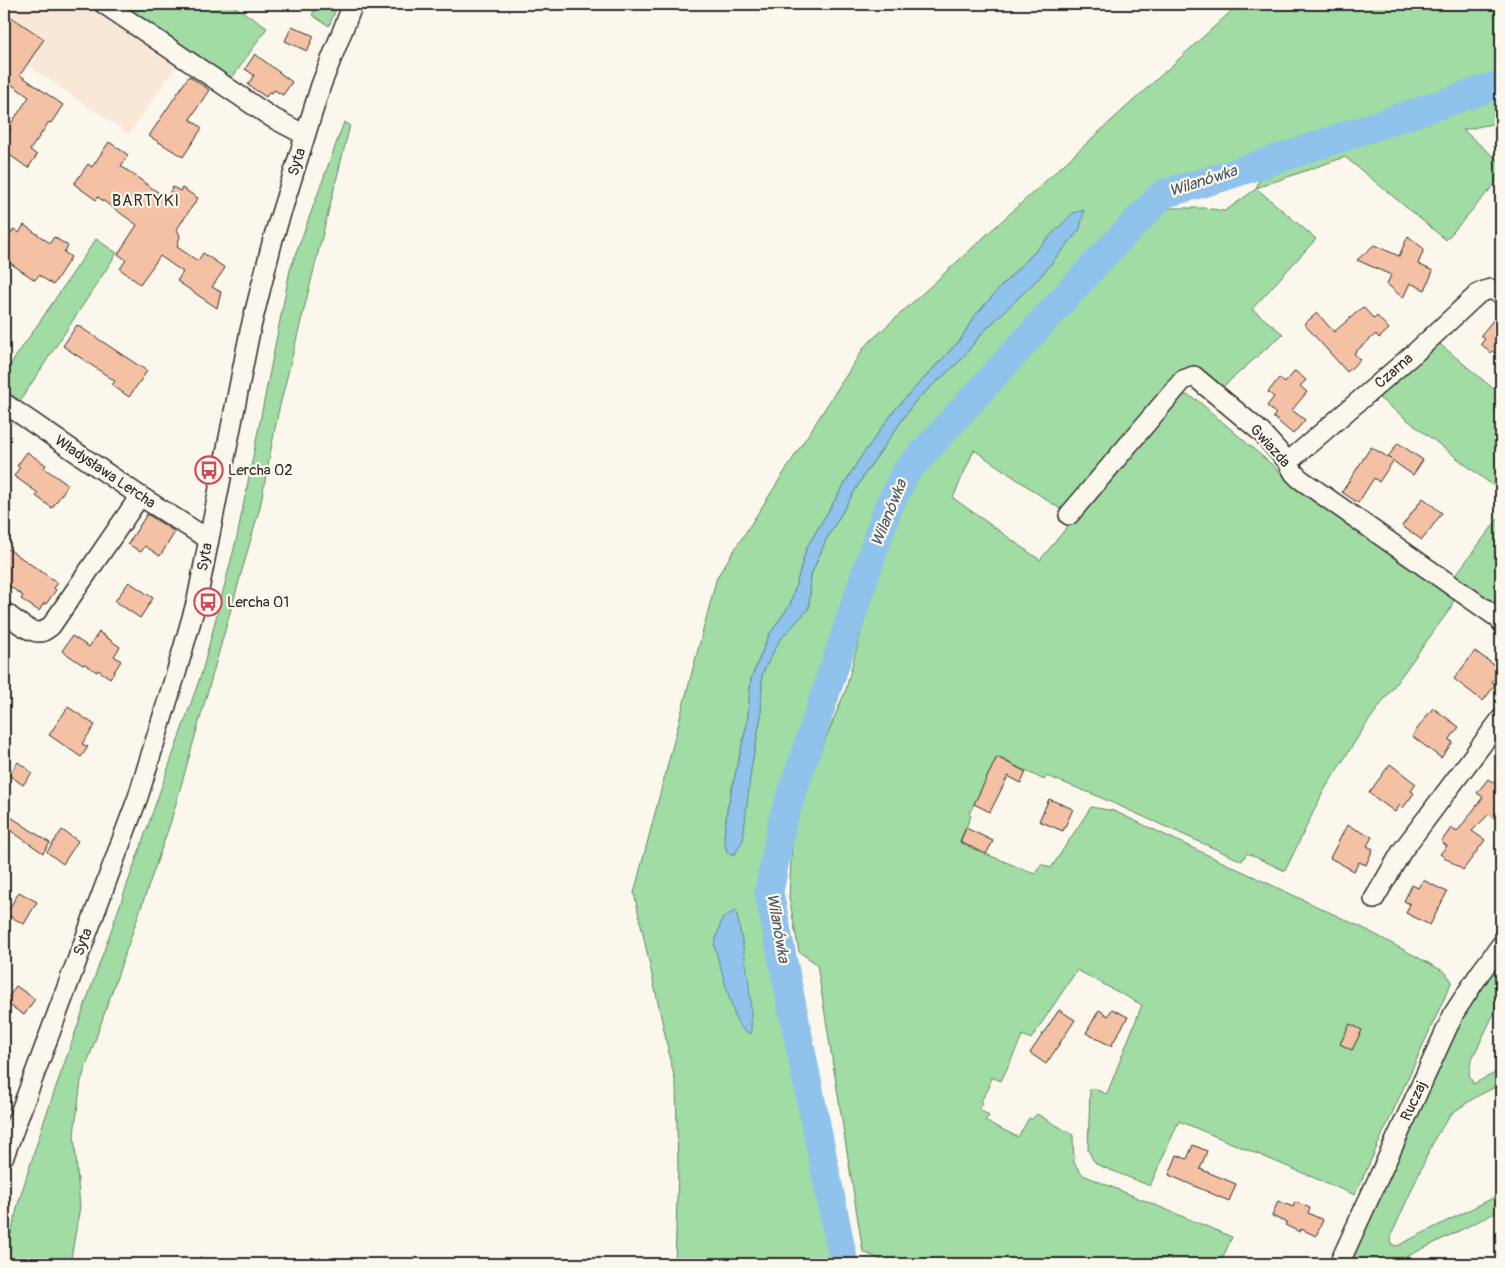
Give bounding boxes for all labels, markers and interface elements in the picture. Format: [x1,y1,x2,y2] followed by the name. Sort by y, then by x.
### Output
[284,146,310,178] street label: Syta
[1167,160,1241,201] water label: Wilanówka
[112,191,180,211] district label: BARTYKI
[1371,349,1417,393] street label: Czarna
[1246,420,1294,472] street label: Gwiazda
[51,431,159,513] street label: Władysława Lercha
[194,455,224,485] bus stop icon: Lercha 02
[228,461,293,480] place label: Lercha 02
[867,475,912,549] water label: Wilanówka
[193,541,217,573] street label: Syta
[193,587,223,617] bus stop icon: Lercha 01
[227,593,289,612] place label: Lercha 01
[762,892,794,966] water label: Wilanówka
[69,925,97,959] street label: Syta
[1396,1078,1432,1124] street label: Ruczaj

